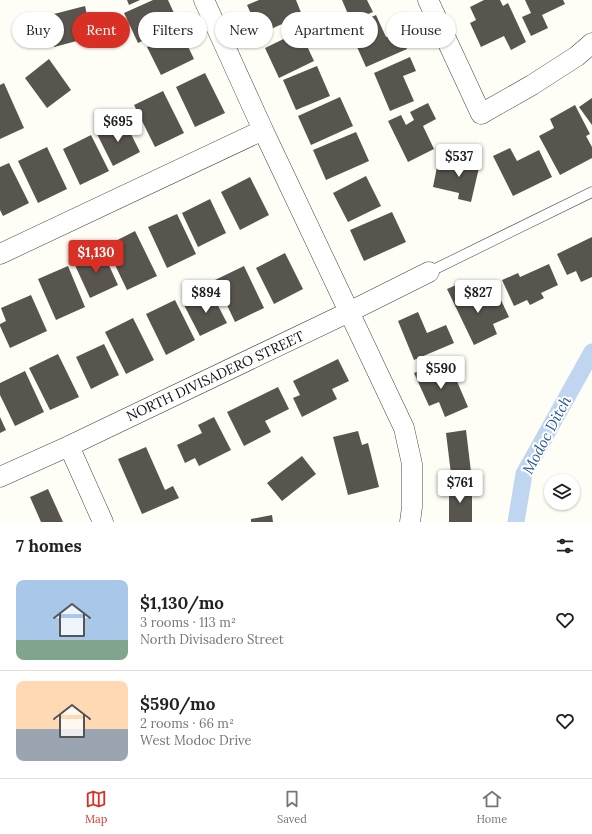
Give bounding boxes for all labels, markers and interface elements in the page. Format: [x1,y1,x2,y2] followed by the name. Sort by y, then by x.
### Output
[12,12,64,48] chip: Buy
[72,12,130,48] chip: Rent
[138,12,207,48] chip: Filters
[215,12,273,48] chip: New
[281,12,378,48] chip: Apartment
[386,12,456,48] chip: House
[94,109,142,143] pin: $695
[103,113,133,130] text: $695
[435,144,483,178] pin: $537
[445,148,473,165] text: $537
[63,240,129,274] pin: $1,130
[78,244,115,261] text: $1,130
[182,280,230,314] pin: $894
[454,280,502,314] pin: $827
[191,284,221,301] text: $894
[464,284,492,301] text: $827
[123,327,307,425] street label: NORTH DIVISADERO STREET
[417,356,465,390] pin: $590
[426,360,456,377] text: $590
[518,392,575,477] water label: Modoc Ditch
[436,470,484,504] pin: $761
[447,474,473,491] text: $761
[544,474,580,510] map controls
[544,474,580,510] button: layers
[16,535,82,557] text: 7 homes
[554,535,576,557] icon: filters
[140,592,224,614] text: $1,130/mo
[48,596,96,644] icon: home
[554,609,576,631] icon: heart
[140,614,236,631] text: 3 rooms · 113 m²
[140,631,284,648] text: North Divisadero Street
[140,693,215,715] text: $590/mo
[48,697,96,745] icon: home
[554,710,576,732] icon: heart
[140,715,234,732] text: 2 rooms · 66 m²
[140,732,252,749] text: West Modoc Drive
[85,788,107,826] tab: Map
[277,788,307,826] tab: Saved
[477,788,507,826] tab: Home

